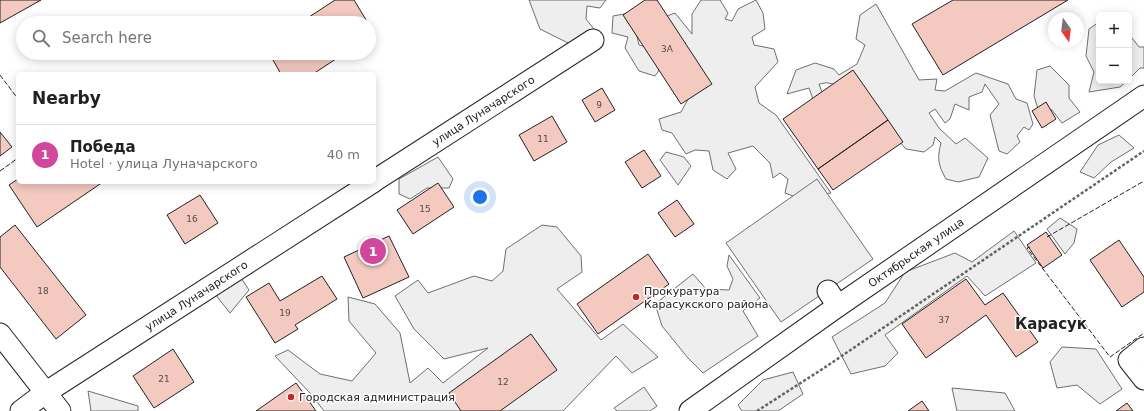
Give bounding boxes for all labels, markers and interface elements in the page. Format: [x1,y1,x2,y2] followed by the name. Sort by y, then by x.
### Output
[1048,12,1084,48] north arrow
[1096,12,1132,84] map controls
[1096,12,1132,48] button: +
[16,16,376,60] search box
[30,27,52,49] icon: search
[62,29,152,47] text: Search here
[661,44,674,54] house number: 3А
[1096,48,1132,84] button: −
[430,73,537,148] street label: улица Луначарского
[32,88,101,108] text: Nearby
[596,100,602,110] house number: 9
[537,134,549,144] house number: 11
[70,138,136,156] text: Победа
[40,147,50,162] text: 1
[327,147,360,162] text: 40 m
[70,156,258,171] text: Hotel · улица Луначарского
[470,187,490,207] your location
[419,204,431,214] house number: 15
[186,214,198,224] house number: 16
[866,215,966,290] street label: Октябрьская улица
[360,236,386,266] pin: 1
[143,258,250,333] street label: улица Луначарского
[644,285,768,311] place label: Прокуратура Карасукского района
[37,286,49,296] house number: 18
[631,292,641,302] marker: Прокуратура Карасукского района
[279,308,291,318] house number: 19
[938,315,950,325] house number: 37
[1015,315,1087,333] district label: Карасук
[158,374,170,384] house number: 21
[497,377,509,387] house number: 12
[299,391,455,404] place label: Городская администрация
[286,392,296,402] marker: Городская администрация

